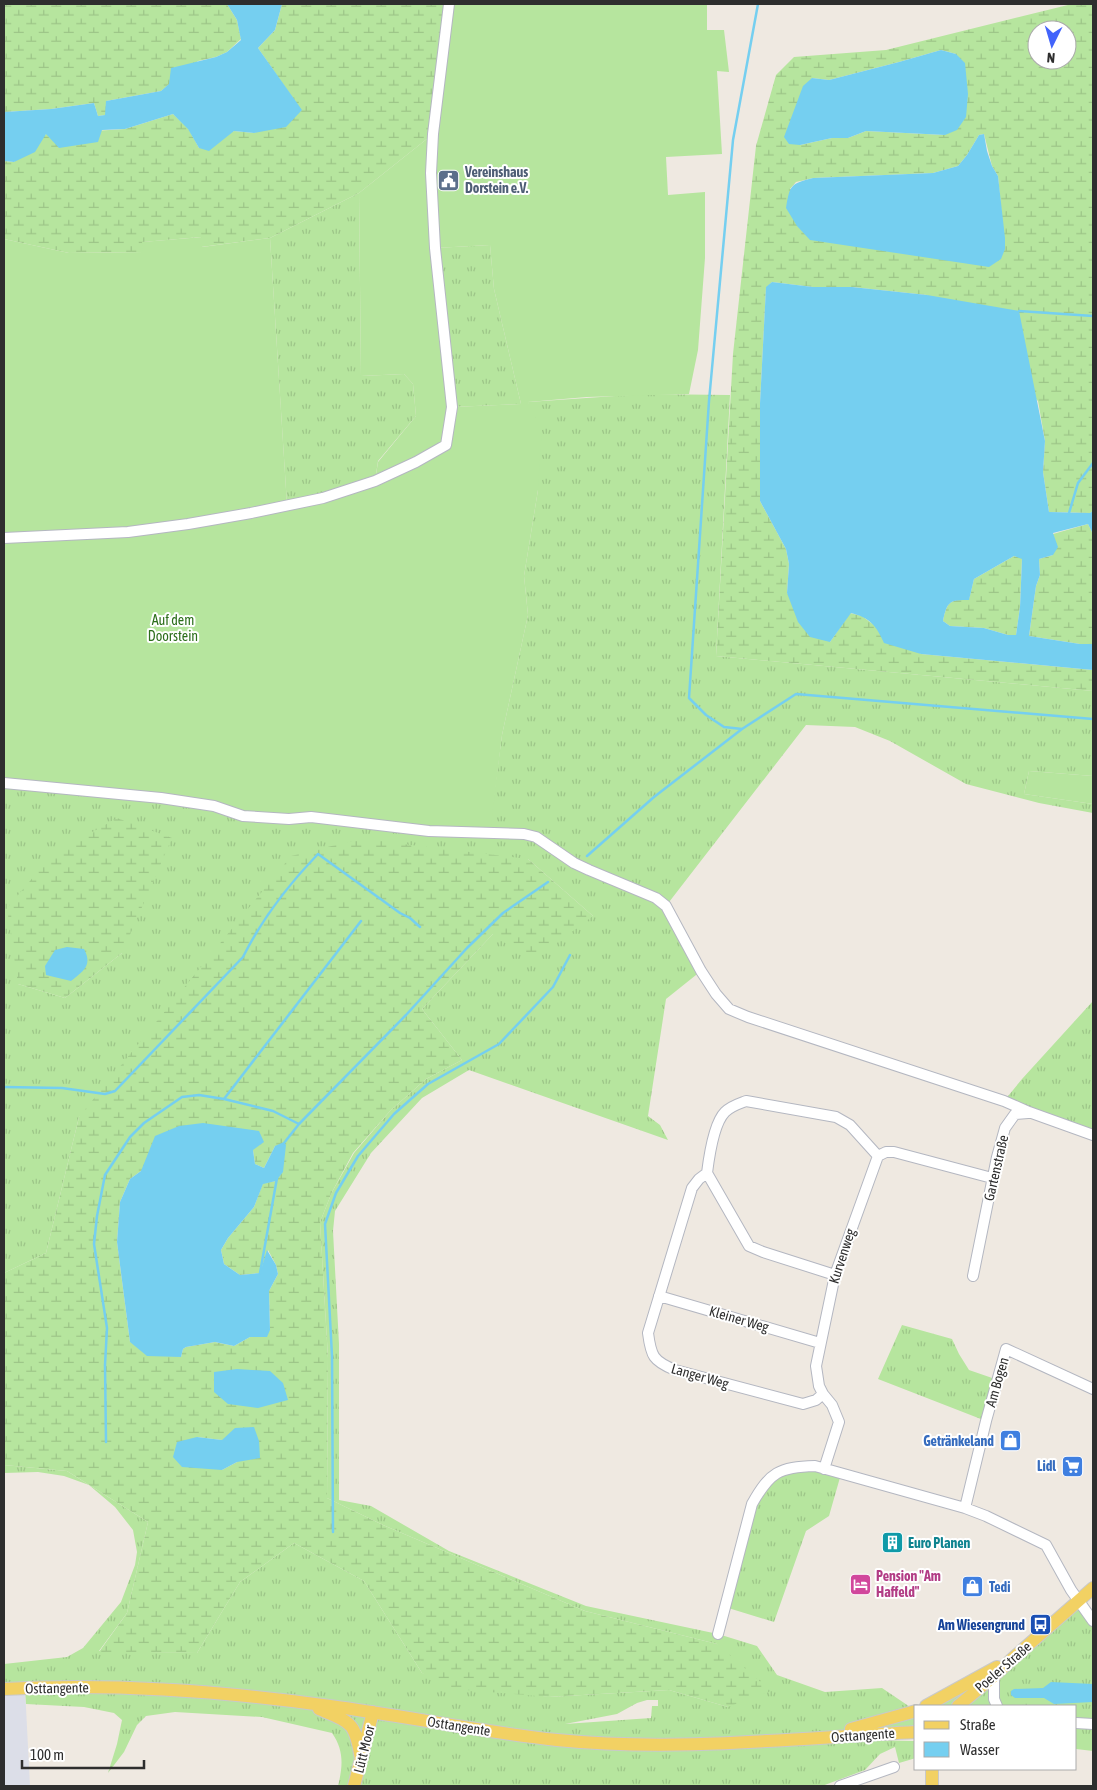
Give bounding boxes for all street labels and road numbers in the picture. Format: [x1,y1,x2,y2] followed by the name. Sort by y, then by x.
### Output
[981,1133,1011,1203] street label: Gartenstraße
[826,1226,858,1286] street label: Kurvenweg
[707,1303,771,1335] street label: Kleiner Weg
[982,1355,1012,1409] street label: Am Bogen
[669,1360,731,1392] street label: Langer Weg
[972,1638,1034,1696] street label: Poeler Straße
[25,1679,89,1697] street label: Osttangente
[426,1713,492,1739] street label: Osttangente
[350,1723,378,1775] street label: Lütt Moor
[831,1725,895,1745] street label: Osttangente

